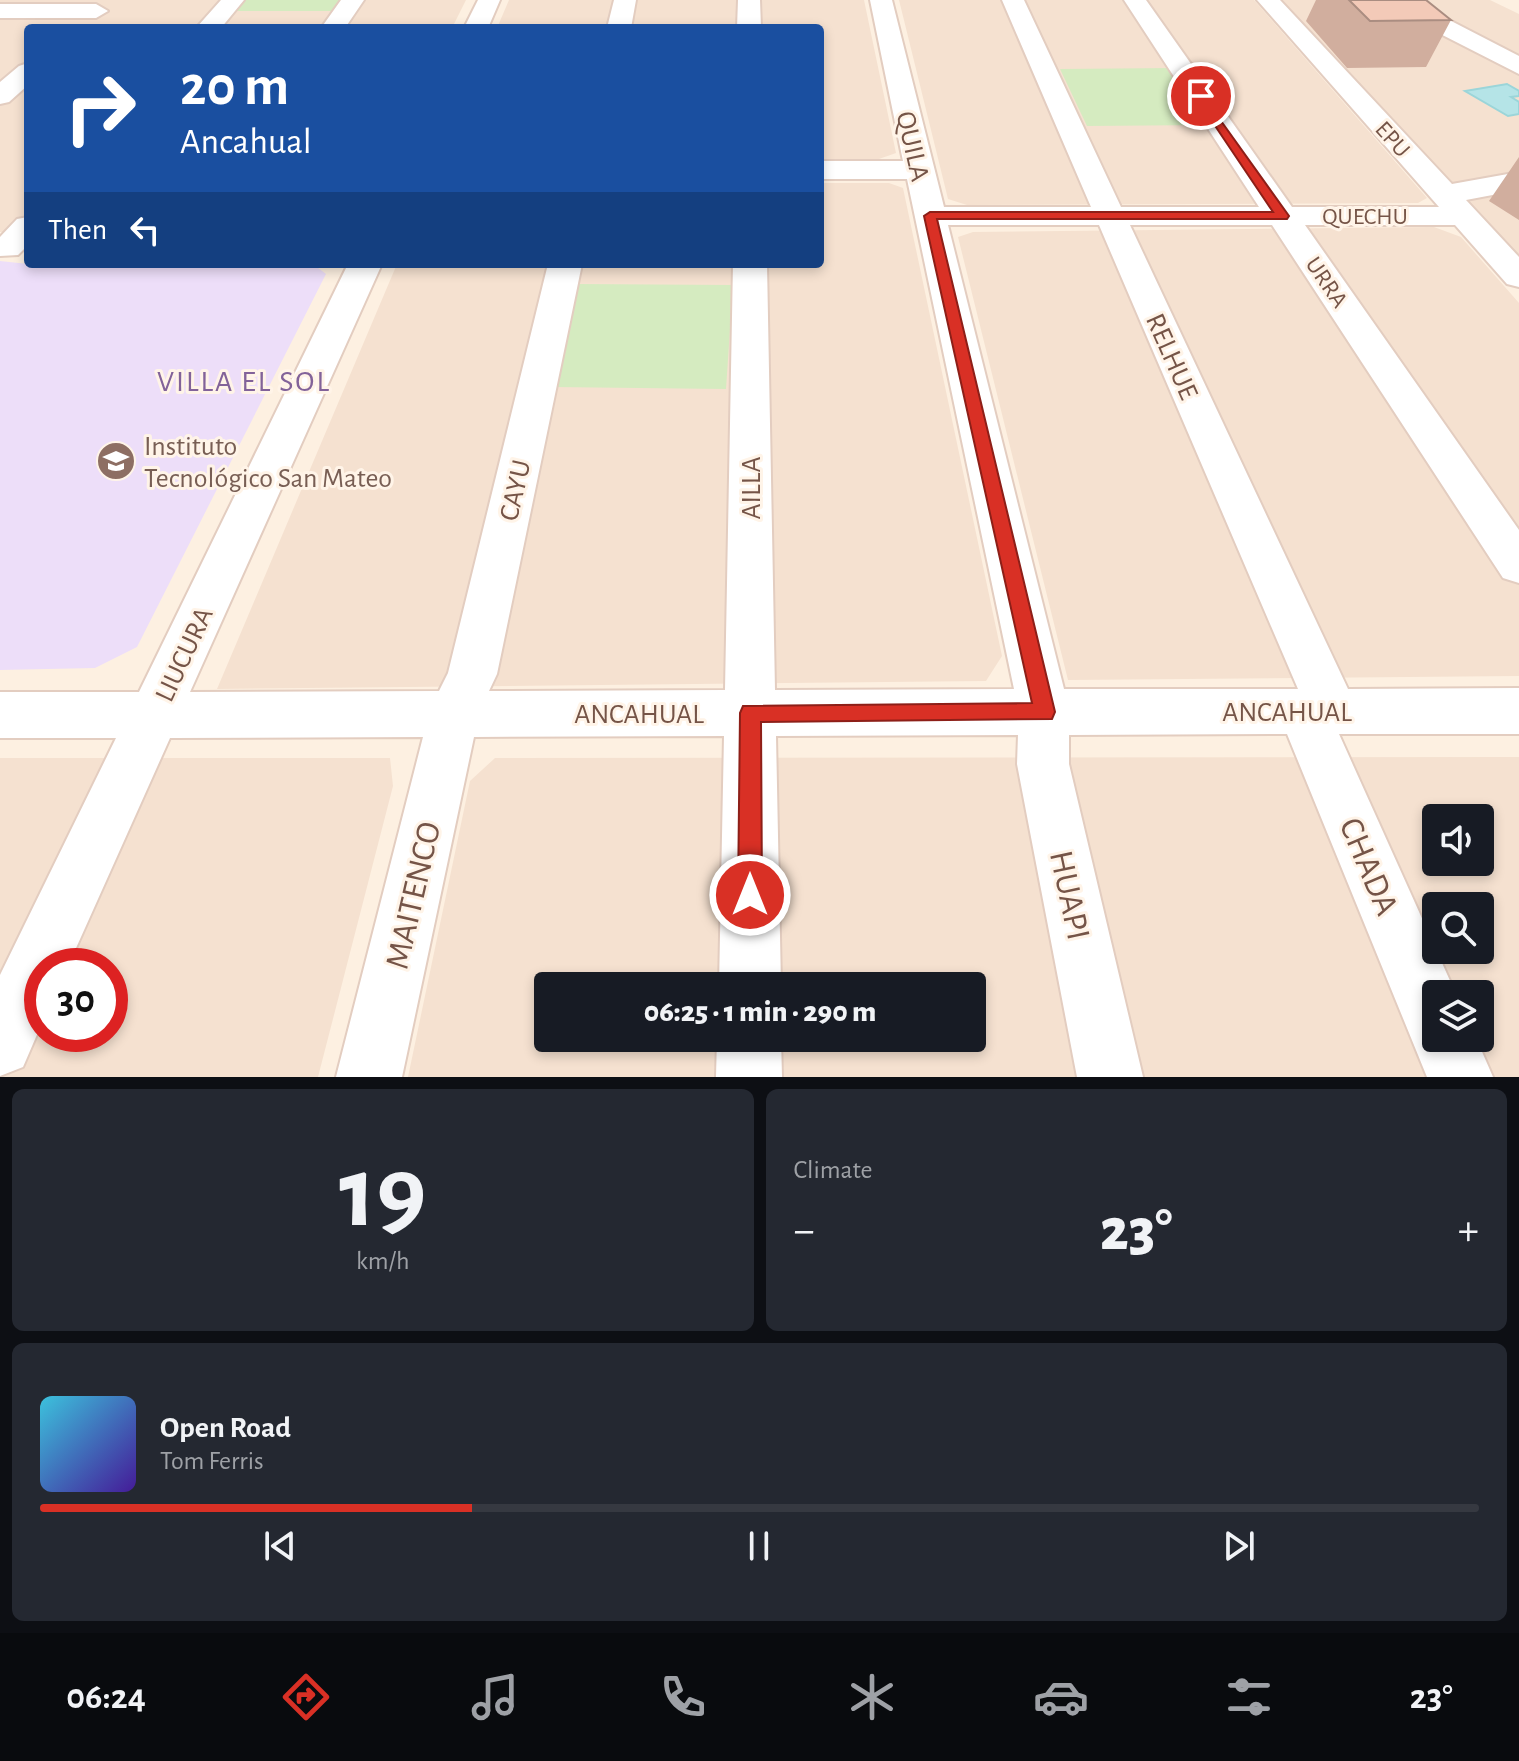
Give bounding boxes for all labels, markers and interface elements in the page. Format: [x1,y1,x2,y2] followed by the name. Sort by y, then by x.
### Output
[48,56,152,160] icon: right
[180,59,289,115] text: 20 m
[1167,62,1235,130] pin
[1179,74,1223,118] icon: arrive
[890,109,934,184] street label: QUILA
[1370,117,1414,162] street label: EPU
[180,124,312,160] text: Ancahual
[1322,205,1408,229] street label: QUECHU
[123,208,167,252] icon: left
[48,215,107,245] text: Then
[1301,253,1352,312] street label: URRA
[1140,310,1202,404] street label: RELHUE
[157,367,331,397] district label: VILLA EL SOL
[144,433,392,493] place label: Instituto Tecnológico San Mateo
[95,440,137,482] school or university icon: Instituto Tecnológico San Mateo
[738,456,766,520] street label: AILLA
[495,457,537,524] street label: CAYU
[151,603,219,706] street label: LIUCURA
[1222,699,1352,727] street label: ANCAHUAL
[574,701,704,729] street label: ANCAHUAL
[1422,804,1494,1052] map controls
[1422,804,1494,876] button: sound
[1333,813,1404,920] street label: CHADA
[381,819,447,972] street label: MAITENCO
[1043,848,1095,943] street label: HUAPI
[708,853,792,937] position arrow
[1422,892,1494,964] button: search
[24,948,128,1052] speed limit sign: 30
[1422,980,1494,1052] button: layers
[644,997,876,1027] text: 06:25 · 1 min · 290 m
[339,1142,427,1246] text: 19
[794,1157,872,1183] text: Climate
[1100,1201,1173,1261] text: 23°
[794,1209,815,1253] text: −
[1458,1209,1479,1253] text: +
[356,1248,410,1274] text: km/h
[160,1413,291,1443] text: Open Road
[160,1448,264,1474] text: Tom Ferris
[258,1524,302,1568] icon: previous
[737,1524,781,1568] icon: pause
[1217,1524,1261,1568] icon: next
[278,1669,334,1725] icon: directions
[467,1669,523,1725] icon: music
[655,1669,711,1725] icon: phone
[844,1669,900,1725] icon: climate
[1033,1669,1089,1725] icon: car
[1221,1669,1277,1725] icon: filters
[66,1679,146,1715] text: 06:24
[1410,1679,1453,1715] text: 23°

